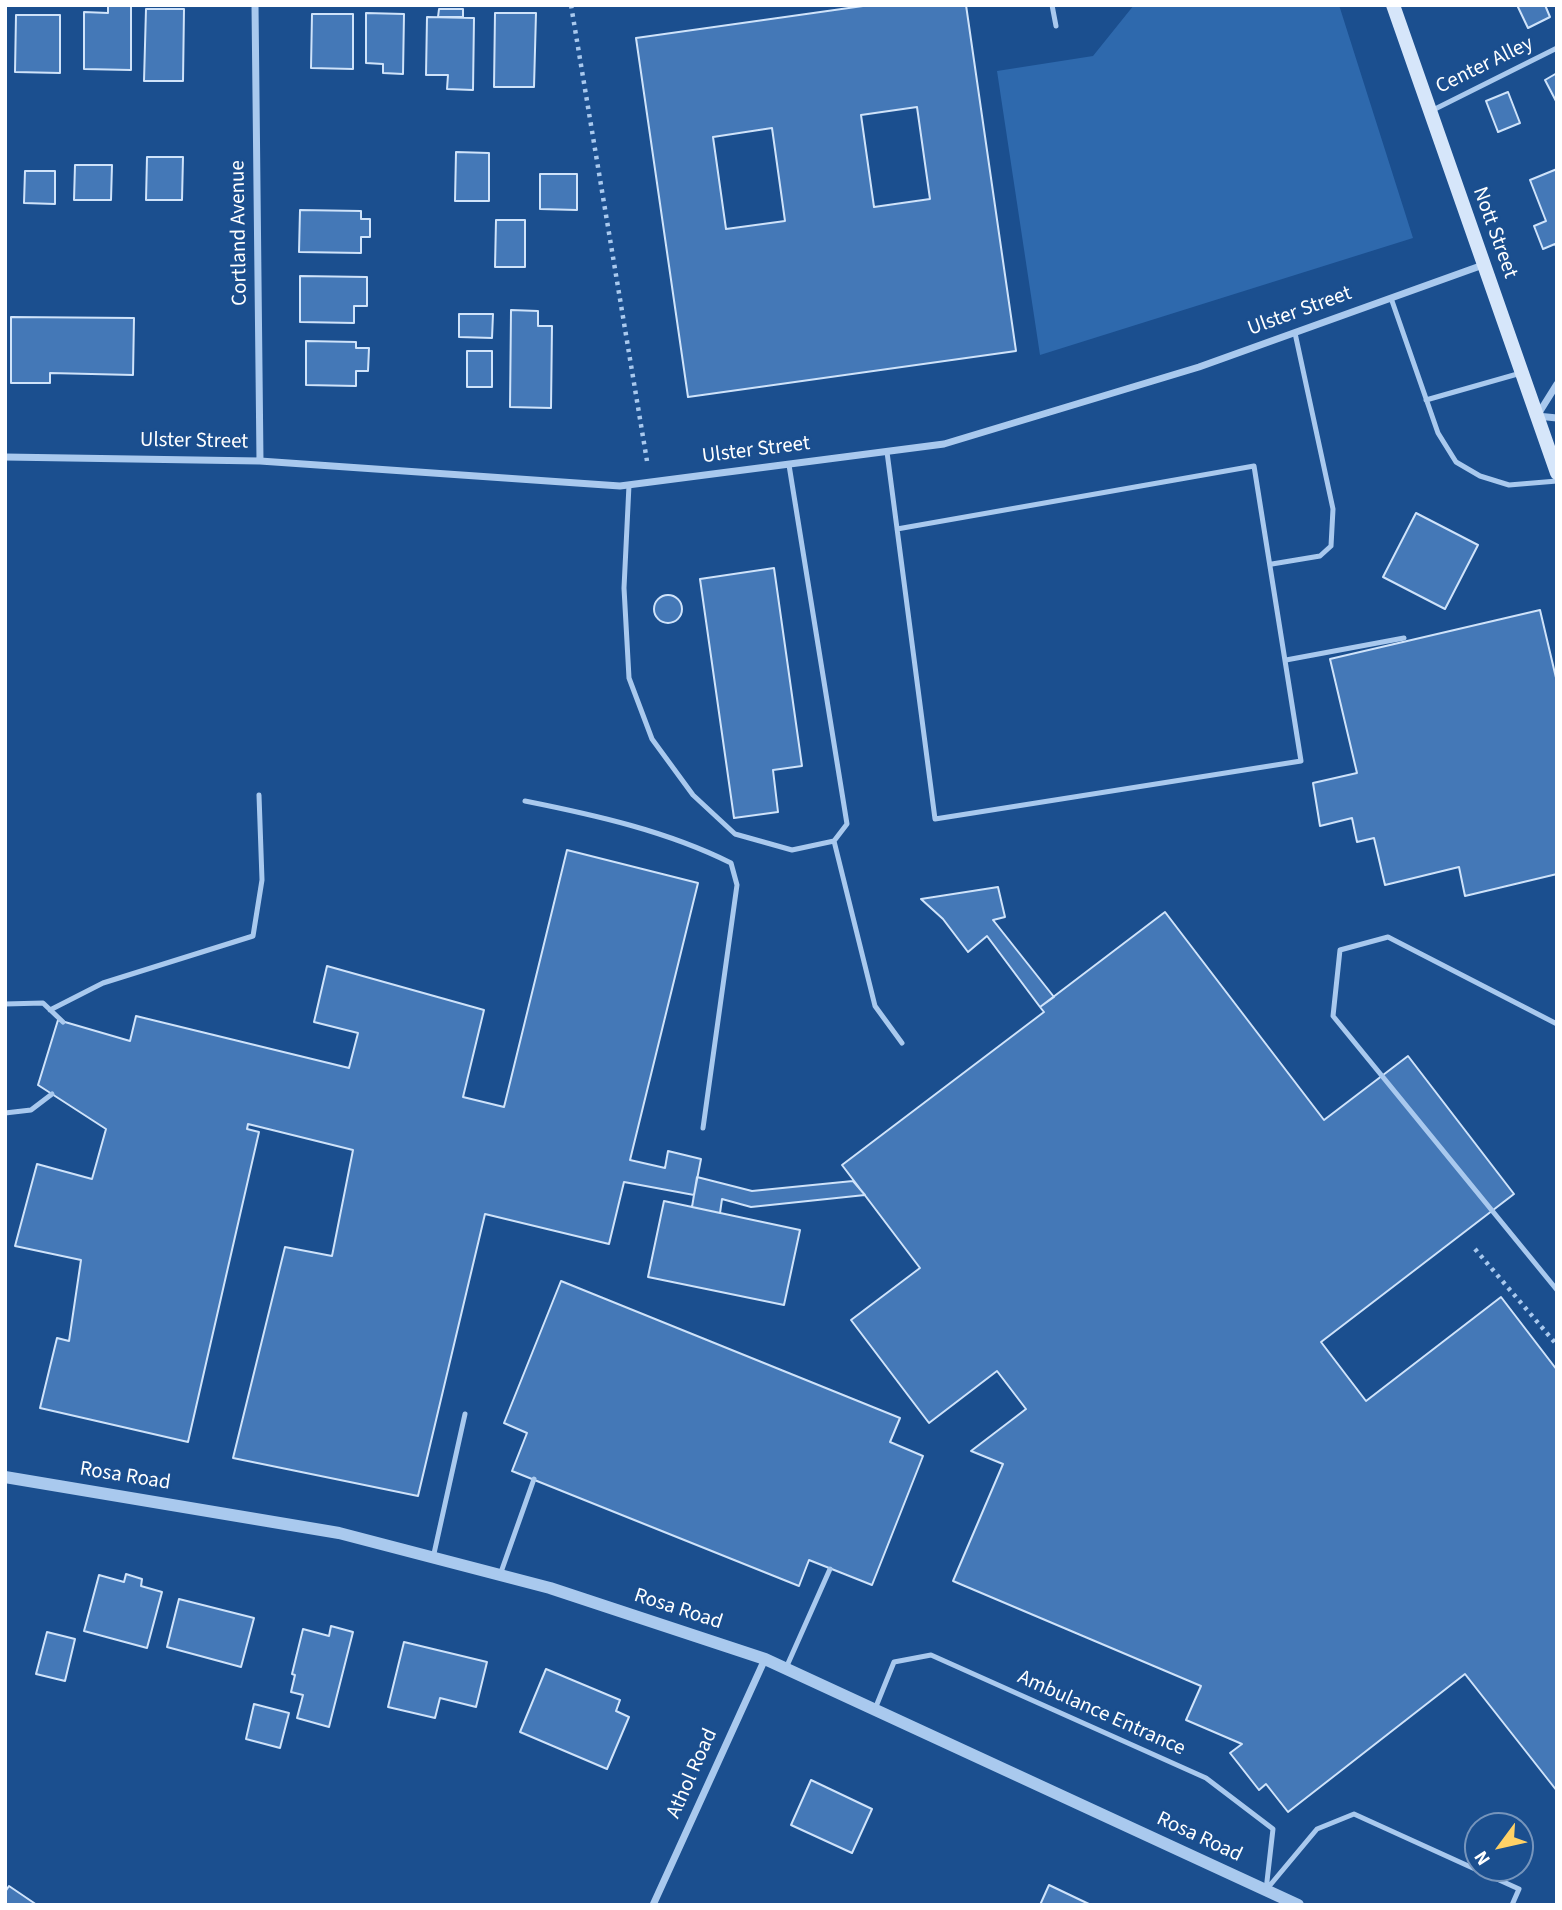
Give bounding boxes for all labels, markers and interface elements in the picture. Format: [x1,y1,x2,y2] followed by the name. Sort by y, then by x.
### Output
[1432,32,1538,100] street label: Center Alley
[226,160,254,306] street label: Cortland Avenue
[1466,184,1522,282] street label: Nott Street
[1245,282,1355,342] street label: Ulster Street
[139,428,249,456] street label: Ulster Street
[701,432,811,470] street label: Ulster Street
[78,1457,172,1497] street label: Rosa Road
[630,1584,726,1636] street label: Rosa Road
[1013,1666,1189,1762] street label: Ambulance Entrance
[662,1725,724,1823] street label: Athol Road
[1152,1807,1246,1869] street label: Rosa Road
[1464,1812,1534,1882] north arrow
[1468,1845,1497,1870] text: N

